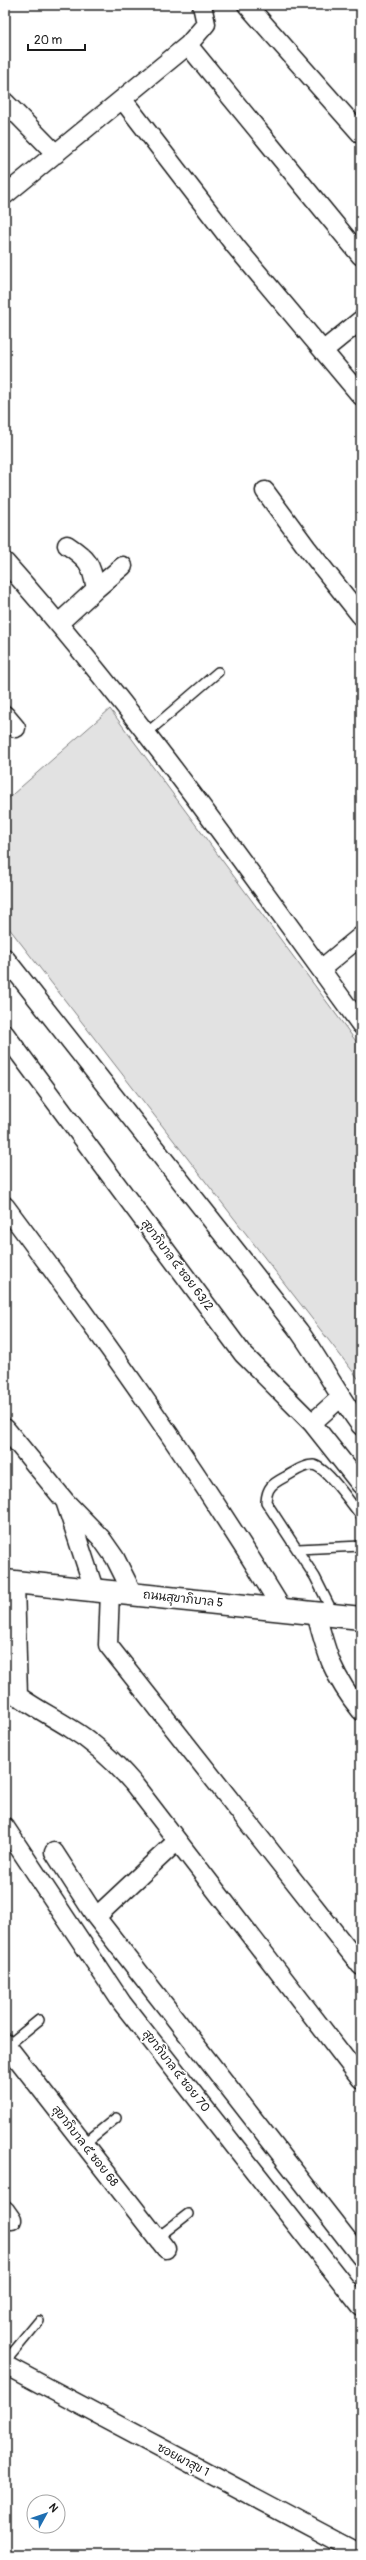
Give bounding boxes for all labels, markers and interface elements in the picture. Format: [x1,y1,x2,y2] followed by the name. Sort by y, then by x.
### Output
[28,26,85,52] scale bar
[34,33,63,48] text: 20 m
[137,1216,216,1315] street label: สุขาภิบาล ๕ ซอย 63/2
[142,1587,224,1612] street label: ถนนสุขาภิบาล 5
[138,2027,213,2116] street label: สุขาภิบาล ๕ ซอย 70
[48,2102,121,2190] street label: สุขาภิบาล ๕ ซอย 68
[154,2440,212,2481] street label: ซอยผาสุข 1
[26,2494,66,2534] north arrow
[46,2501,61,2515] text: N

